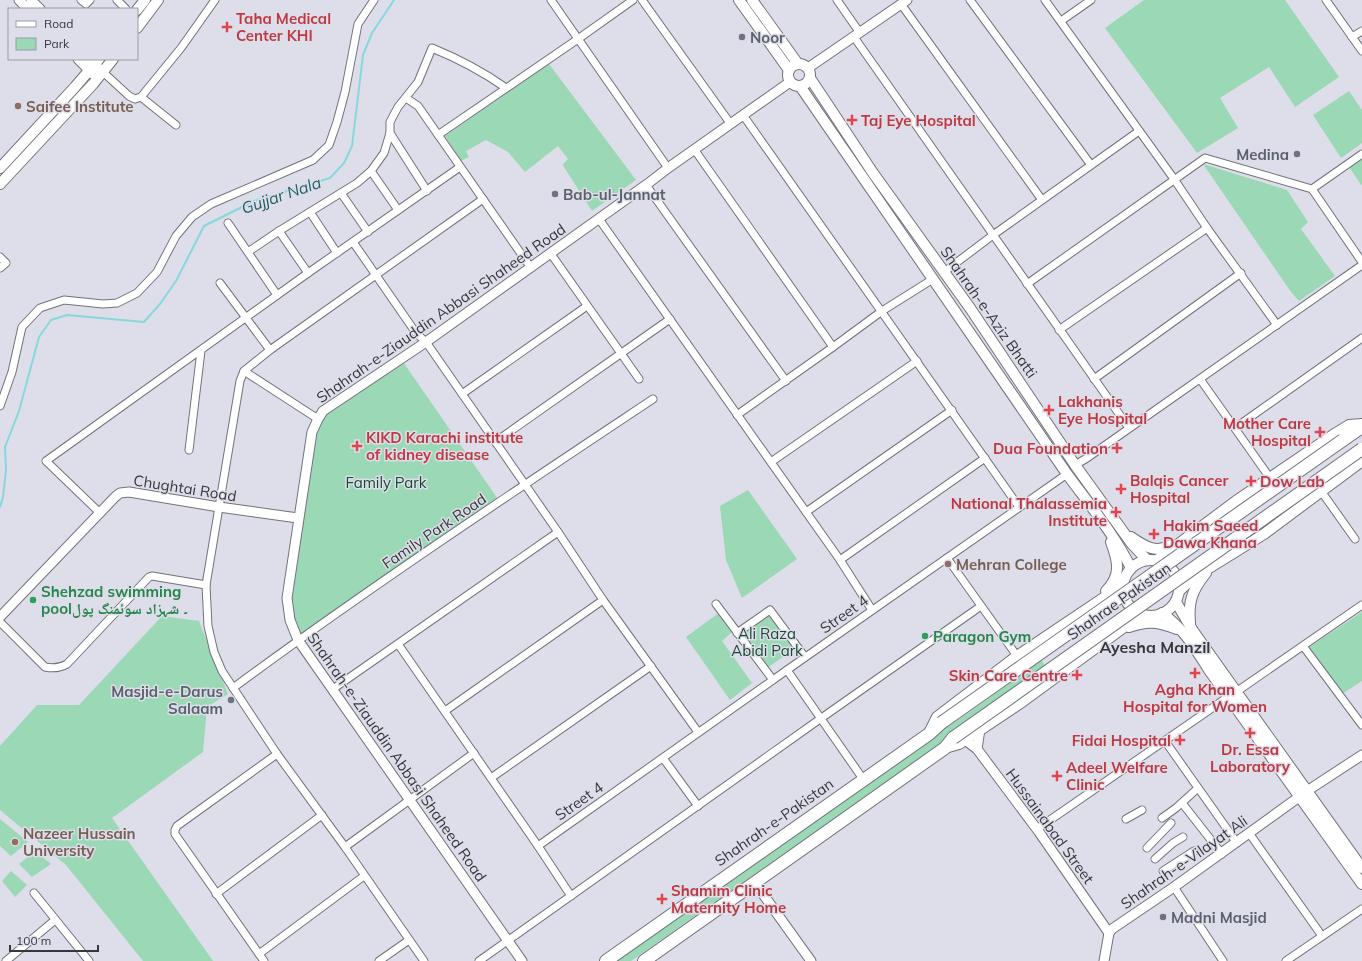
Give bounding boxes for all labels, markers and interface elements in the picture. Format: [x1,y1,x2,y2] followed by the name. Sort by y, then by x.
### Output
[8,8,138,60] legend
[236,9,331,45] place label: Taha Medical Center KHI
[44,16,73,31] text: Road
[221,21,233,33] marker: Taha Medical Center KHI
[750,28,785,47] place label: Noor
[737,32,747,42] marker: Noor
[44,36,70,51] text: Park
[26,97,134,116] place label: Saifee Institute
[13,101,23,111] marker: Saifee Institute
[861,111,976,130] place label: Taj Eye Hospital
[846,114,858,126] marker: Taj Eye Hospital
[1236,145,1289,164] place label: Medina
[1292,149,1302,159] marker: Medina
[238,172,324,218] water label: Gujjar Nala
[563,185,666,204] place label: Bab-ul-Jannat
[550,189,560,199] marker: Bab-ul-Jannat
[313,219,569,407] street label: Shahrah-e-Ziauddin Abbasi Shaheed Road
[936,243,1042,381] street label: Shahrah-e-Aziz Bhatti
[1058,392,1147,428] place label: Lakhanis Eye Hospital
[1043,404,1055,416] marker: Lakhanis Eye Hospital
[1223,414,1311,450] place label: Mother Care Hospital
[1314,426,1326,438] marker: Mother Care Hospital
[366,428,523,464] place label: KIKD Karachi institute of kidney disease
[993,439,1108,458] place label: Dua Foundation
[351,440,363,452] marker: KIKD Karachi institute of kidney disease
[1111,442,1123,454] marker: Dua Foundation
[132,470,238,506] street label: Chughtai Road
[1130,471,1228,507] place label: Balqis Cancer Hospital
[1260,472,1325,491] place label: Dow Lab
[346,473,427,492] park label: Family Park
[1245,475,1257,487] marker: Dow Lab
[1115,483,1127,495] marker: Balqis Cancer Hospital
[378,489,490,573] street label: Family Park Road
[951,494,1107,530] place label: National Thalassemia Institute
[1110,506,1122,518] marker: National Thalassemia Institute
[1163,516,1258,552] place label: Hakim Saeed Dawa Khana
[1148,528,1160,540] marker: Hakim Saeed Dawa Khana
[956,555,1067,574] place label: Mehran College
[1063,558,1175,644] street label: Shahrae Pakistan
[943,559,953,569] marker: Mehran College
[41,582,188,618] place label: Shehzad swimming pool۔ شہزاد سوئمنگ پول
[816,591,872,637] street label: Street 4
[28,595,38,605] marker: Shehzad swimming pool۔ شہزاد سوئمنگ پول
[731,624,803,660] park label: Ali Raza Abidi Park
[933,627,1031,646] place label: Paragon Gym
[303,629,491,885] street label: Shahrah-e-Ziauddin Abbasi Shaheed Road
[920,631,930,641] marker: Paragon Gym
[1099,637,1211,657] district label: Ayesha Manzil
[949,666,1068,685] place label: Skin Care Centre
[1189,667,1201,679] marker: Agha Khan Hospital for Women
[1071,669,1083,681] marker: Skin Care Centre
[1123,680,1267,716] place label: Agha Khan Hospital for Women
[111,682,223,718] place label: Masjid-e-Darus Salaam
[226,695,236,705] marker: Masjid-e-Darus Salaam
[1244,727,1256,739] marker: Dr. Essa Laboratory
[1072,731,1171,750] place label: Fidai Hospital
[1174,734,1186,746] marker: Fidai Hospital
[1210,740,1291,776] place label: Dr. Essa Laboratory
[1066,758,1168,794] place label: Adeel Welfare Clinic
[1002,765,1098,887] street label: Hussainabad Street
[1051,770,1063,782] marker: Adeel Welfare Clinic
[711,774,837,870] street label: Shahrah-e-Pakistan
[551,778,607,824] street label: Street 4
[1117,811,1251,913] street label: Shahrah-e-Vilayat Ali
[23,824,136,860] place label: Nazeer Hussain University
[10,837,20,847] marker: Nazeer Hussain University
[671,881,786,917] place label: Shamim Clinic Maternity Home
[656,893,668,905] marker: Shamim Clinic Maternity Home
[1171,908,1267,927] place label: Madni Masjid
[1158,912,1168,922] marker: Madni Masjid
[10,927,98,953] scale bar
[16,933,51,948] text: 100 m

